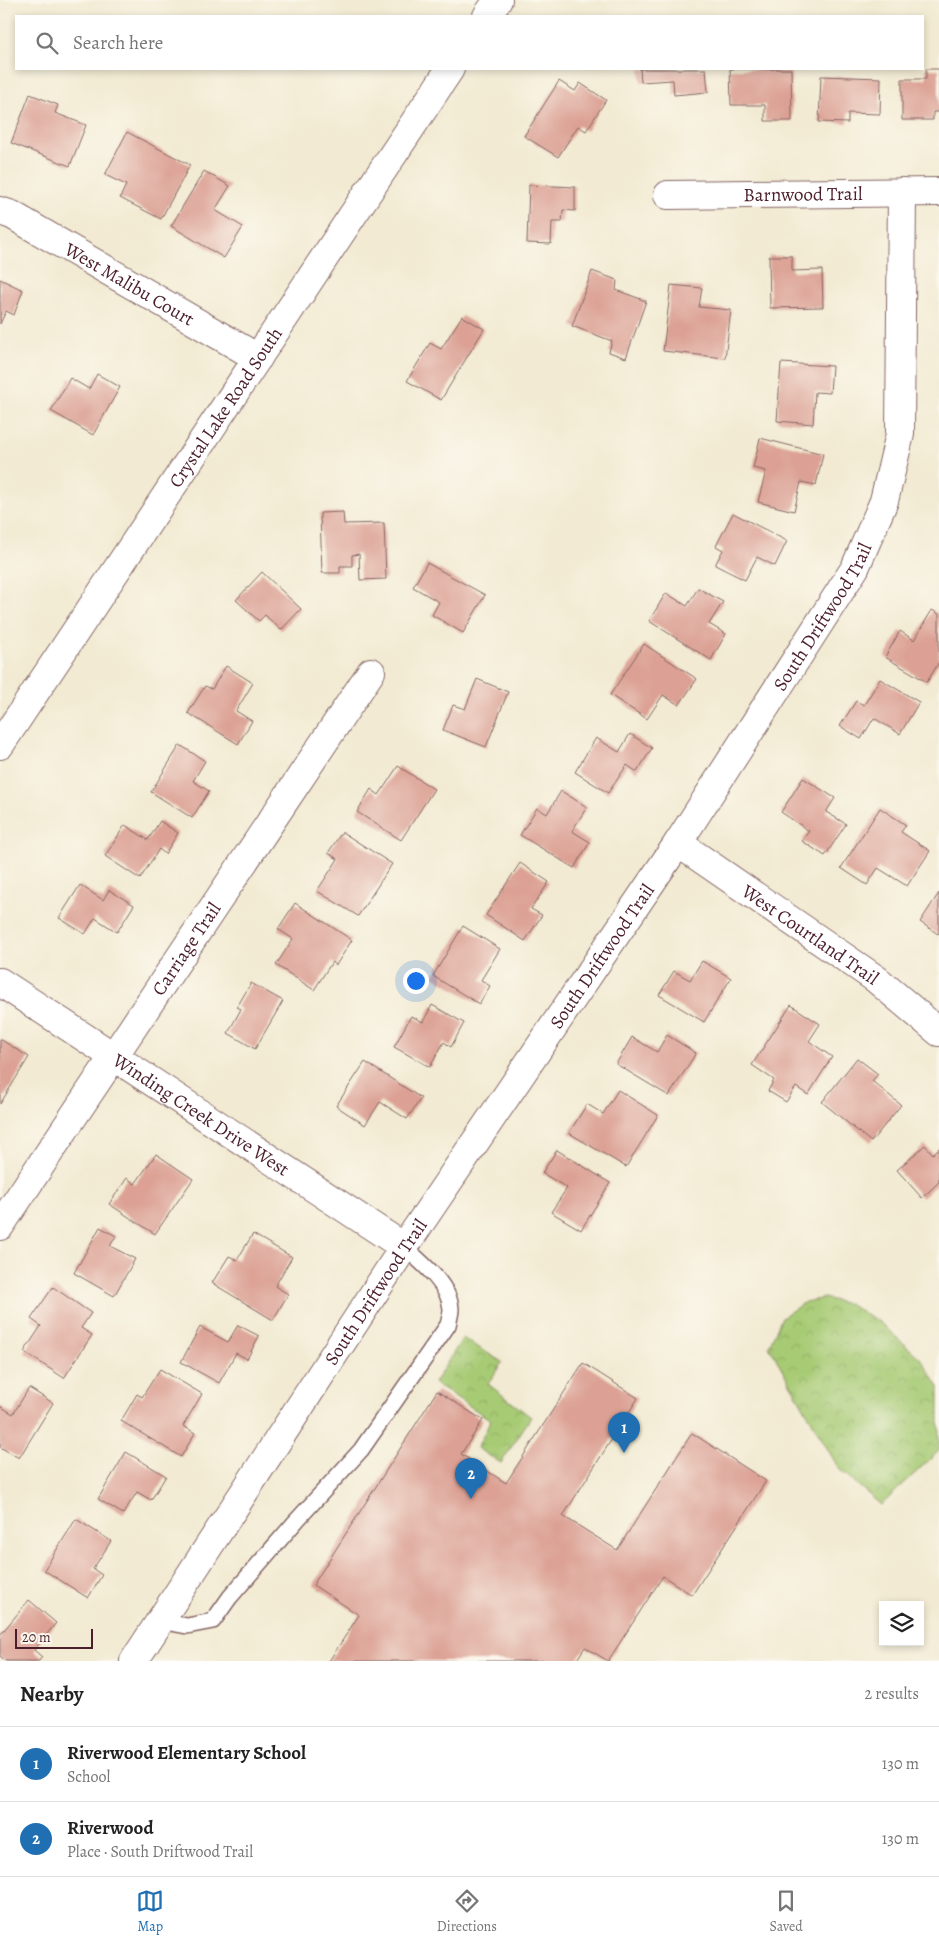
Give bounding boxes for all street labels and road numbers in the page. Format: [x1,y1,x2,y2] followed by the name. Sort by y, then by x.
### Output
[743,181,863,208] street label: Barnwood Trail
[59,236,199,332] street label: West Malibu Court
[163,322,289,493] street label: Crystal Lake Road South
[767,539,878,696] street label: South Driftwood Trail
[736,878,884,991] street label: West Courtland Trail
[544,879,661,1034] street label: South Driftwood Trail
[146,897,227,1001] street label: Carriage Trail
[107,1047,294,1182] street label: Winding Creek Drive West
[318,1214,434,1370] street label: South Driftwood Trail

